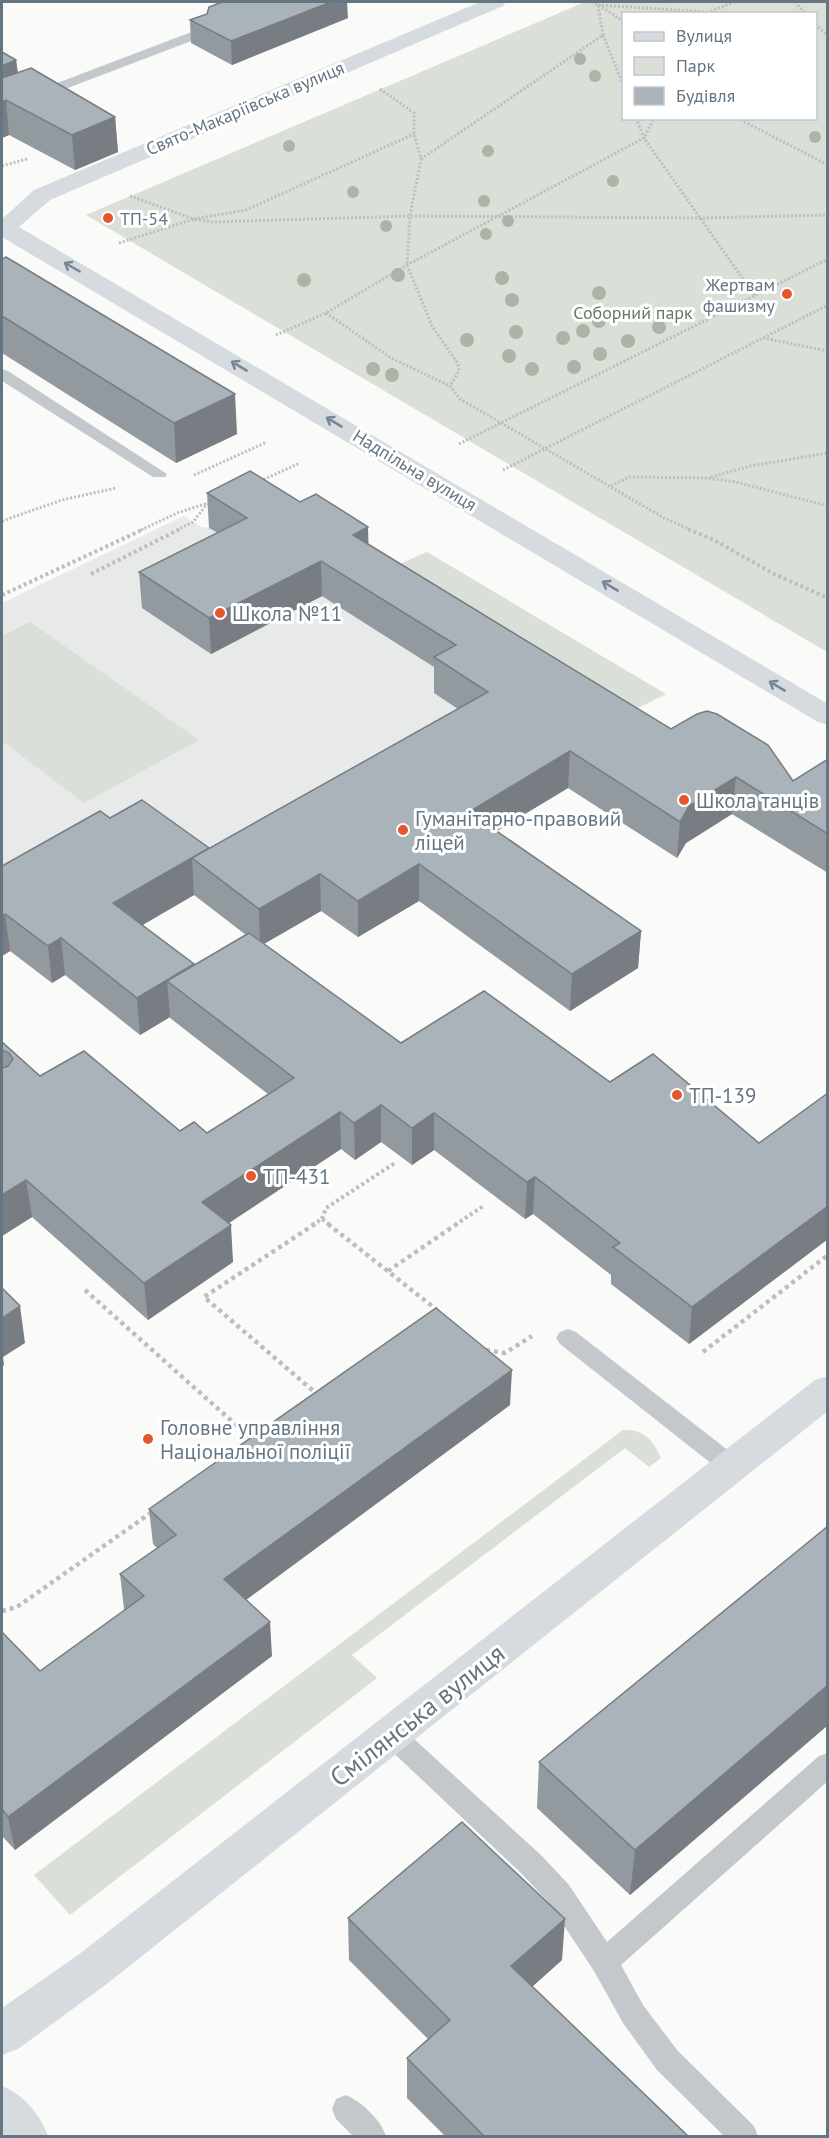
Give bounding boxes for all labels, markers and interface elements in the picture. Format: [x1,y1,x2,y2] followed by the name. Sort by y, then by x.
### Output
[622,12,817,120] legend
[676,24,732,47] text: Вулиця
[676,54,716,77] text: Парк
[142,56,348,160] street label: Свято-Макаріївська вулиця
[676,84,735,107] text: Будівля
[120,207,168,230] place label: ТП-54
[101,211,115,225] marker: ТП-54
[64,261,81,273] one-way arrow
[703,273,776,317] place label: Жертвам фашизму
[780,287,794,301] marker: Жертвам фашизму
[573,301,693,324] park label: Соборний парк
[231,360,248,372] one-way arrow
[326,416,343,428] one-way arrow
[349,424,481,516] street label: Надпільна вулиця
[602,580,619,592] one-way arrow
[232,600,342,627] place label: Школа №11
[213,606,227,620] marker: Школа №11
[769,679,786,691] one-way arrow
[696,787,819,814] place label: Школа танців
[677,793,691,807] marker: Школа танців
[414,805,621,856] place label: Гуманітарно-правовий ліцей
[396,823,410,837] marker: Гуманітарно-правовий ліцей
[689,1082,756,1109] place label: ТП-139
[670,1088,684,1102] marker: ТП-139
[263,1163,330,1190] place label: ТП-431
[244,1169,258,1183] marker: ТП-431
[160,1414,351,1465] place label: Головне управління Національної поліції
[141,1432,155,1446] marker: Головне управління Національної поліції
[323,1637,511,1793] street label: Смілянська вулиця

